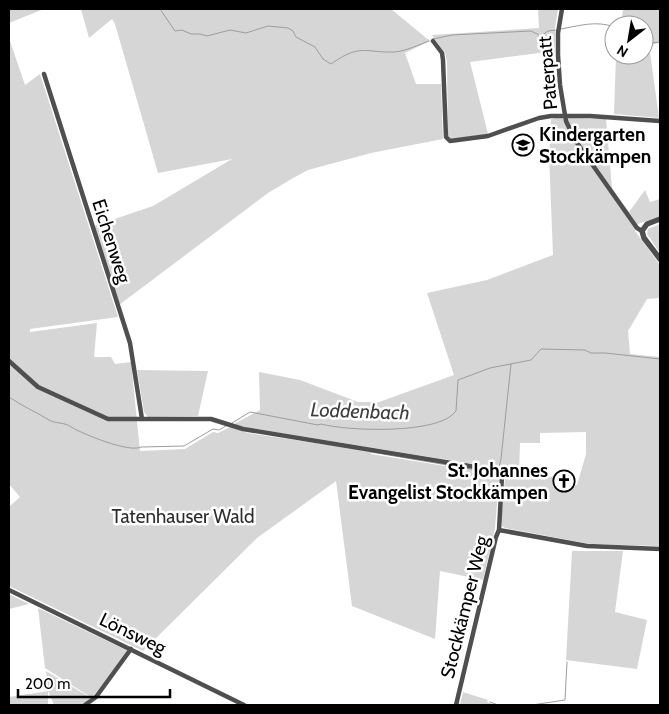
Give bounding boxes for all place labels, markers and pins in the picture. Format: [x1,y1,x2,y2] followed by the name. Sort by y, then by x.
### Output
[539,123,651,168] place label: Kindergarten Stockkämpen
[511,133,535,157] school or university icon: Kindergarten Stockkämpen
[348,459,548,504] place label: St. Johannes Evangelist Stockkämpen
[552,469,576,493] church icon: St. Johannes Evangelist Stockkämpen

